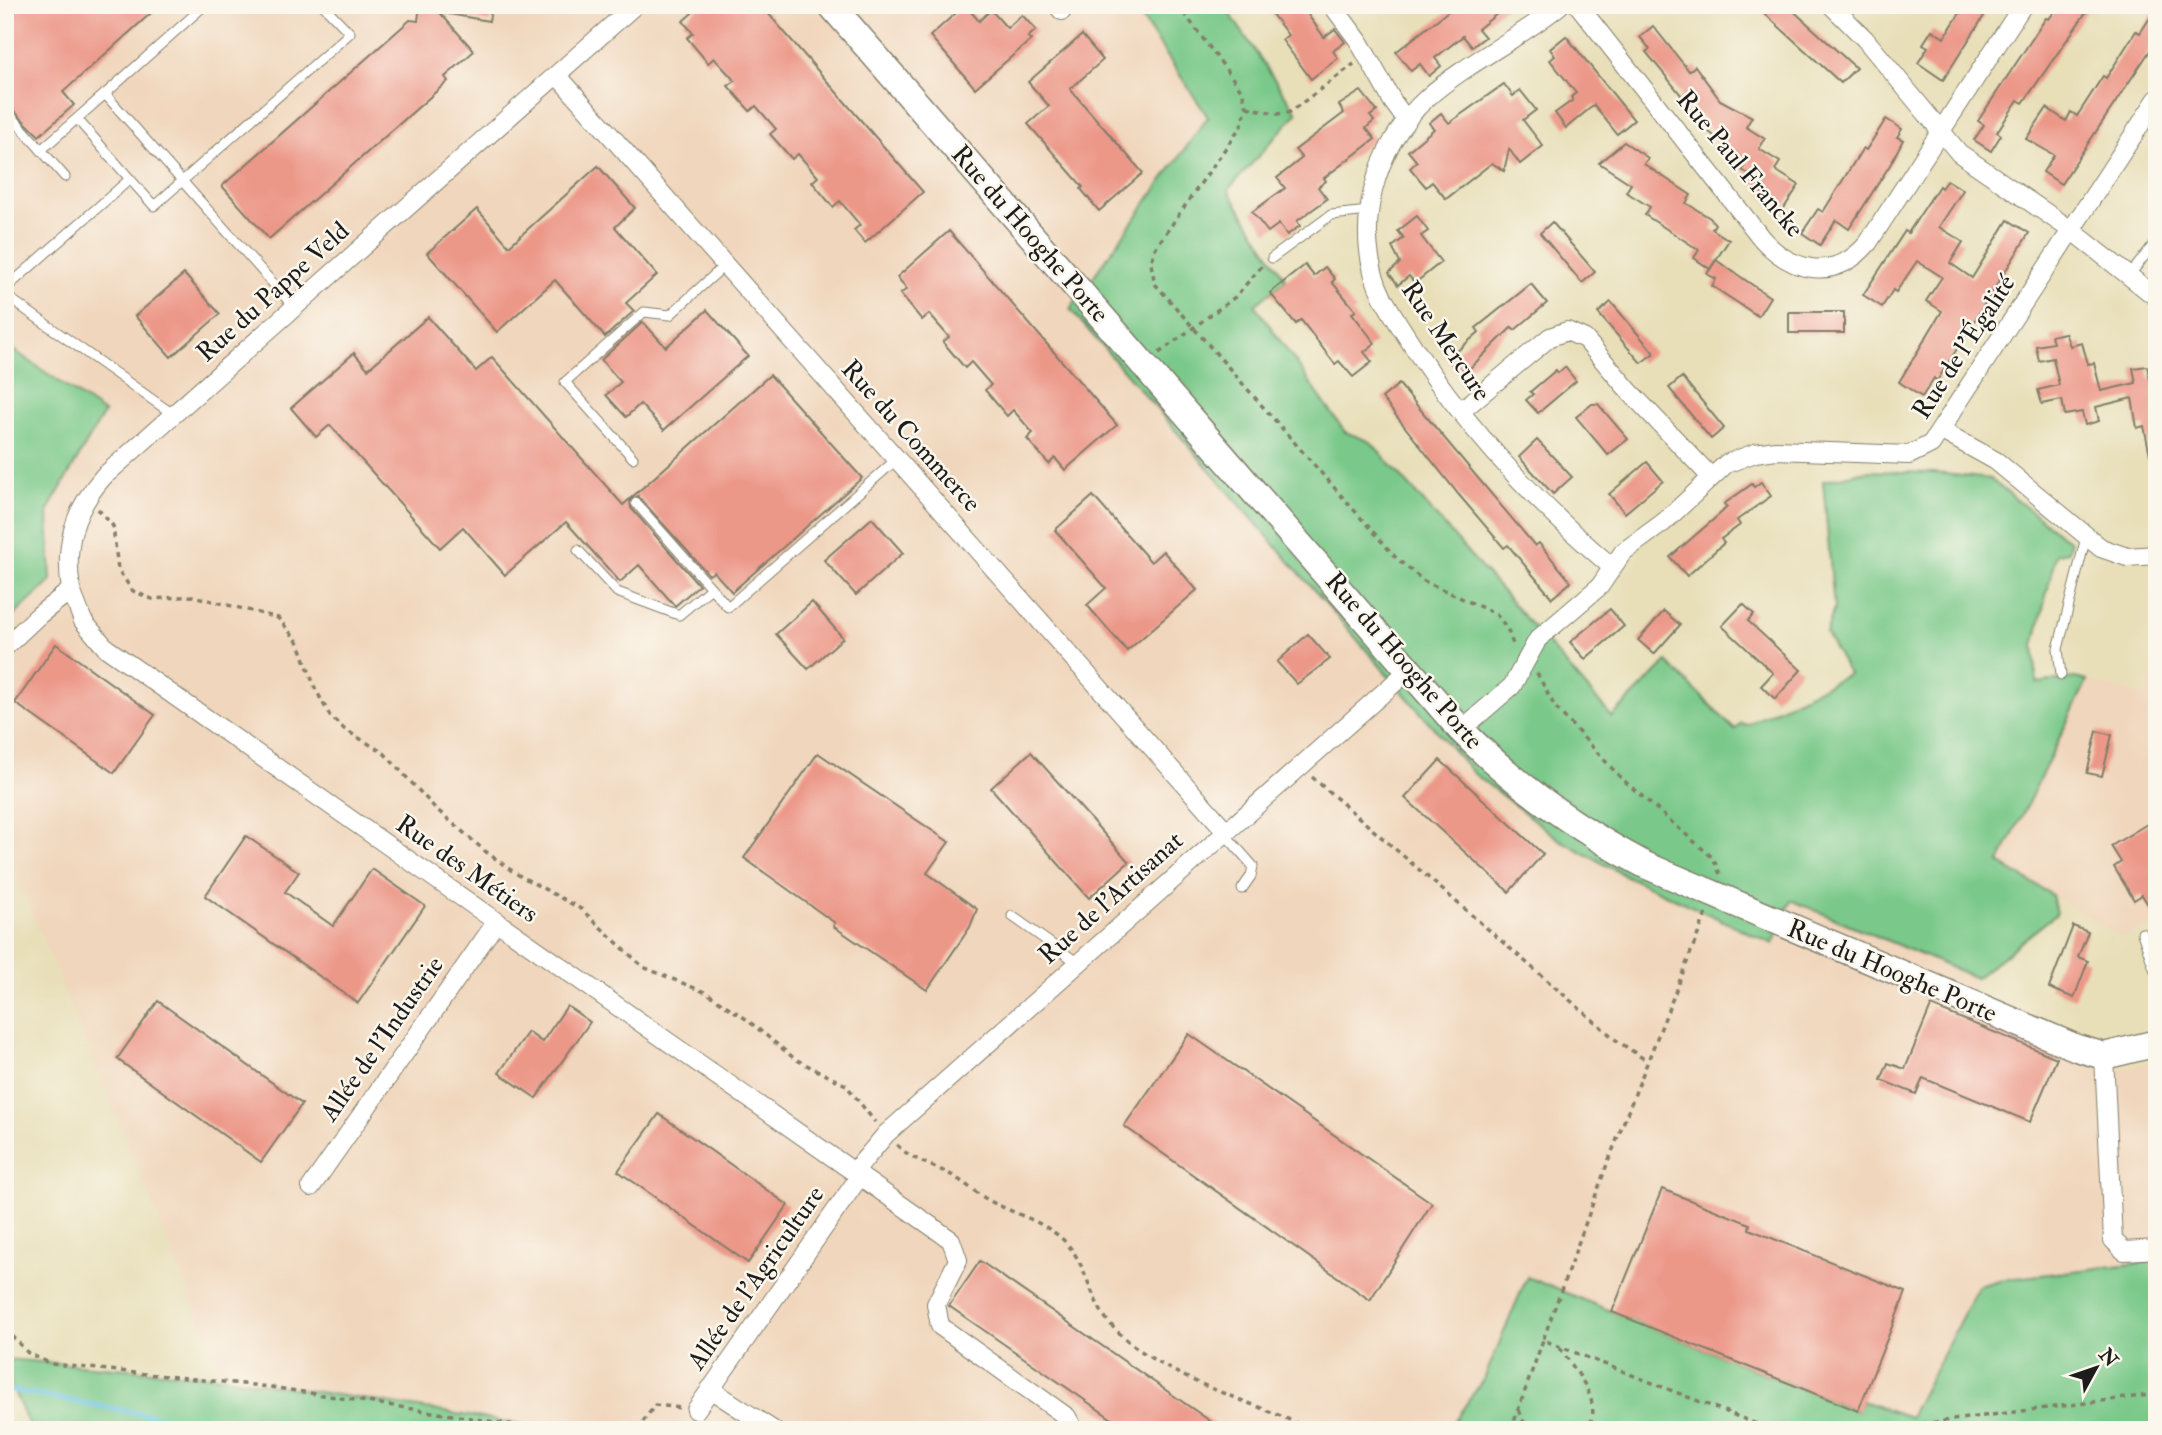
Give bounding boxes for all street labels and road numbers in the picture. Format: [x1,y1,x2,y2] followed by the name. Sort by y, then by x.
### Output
[1669,84,1811,244] street label: Rue Paul Francke
[944,139,1116,329] street label: Rue du Hooghe Porte
[190,215,357,370] street label: Rue du Pappe Veld
[1904,268,2023,425] street label: Rue de l'Égalité
[1394,275,1498,407] street label: Rue Mercure
[834,353,988,519] street label: Rue du Commerce
[1318,566,1490,756] street label: Rue du Hooghe Porte
[390,808,544,930] street label: Rue des Métiers
[1032,825,1190,971] street label: Rue de l'Artisanat
[1782,912,2002,1030] street label: Rue du Hooghe Porte
[313,950,451,1129] street label: Allée de l’Industrie
[680,1180,831,1377] street label: Allée de l'Agriculture

